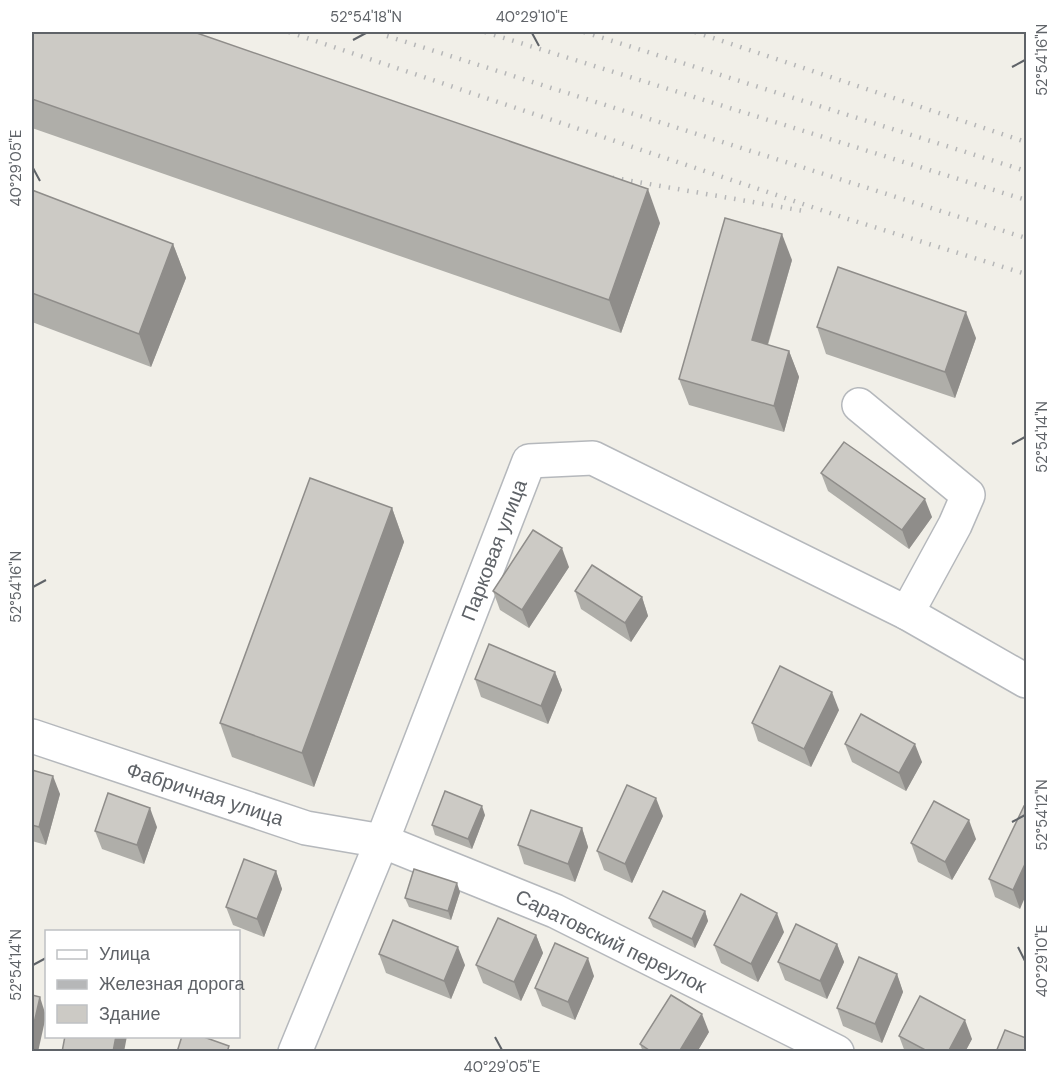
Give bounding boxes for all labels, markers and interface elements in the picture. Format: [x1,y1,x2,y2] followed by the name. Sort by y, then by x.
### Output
[330,7,402,27] text: 52°54'18"N
[496,7,568,27] text: 40°29'10"E
[1032,24,1052,96] text: 52°54'16"N
[6,130,26,206] text: 40°29'05"E
[1032,401,1052,473] text: 52°54'14"N
[455,475,533,624] street label: Парковая улица
[6,551,26,623] text: 52°54'16"N
[123,756,288,832] street label: Фабричная улица
[1032,779,1052,851] text: 52°54'12"N
[511,883,711,999] street label: Саратовский переулок
[1032,925,1052,997] text: 40°29'10"E
[6,929,26,1001] text: 52°54'14"N
[45,930,240,1038] legend
[99,942,151,966] text: Улица
[99,972,245,996] text: Железная дорога
[99,1002,160,1026] text: Здание
[464,1057,540,1077] text: 40°29'05"E

